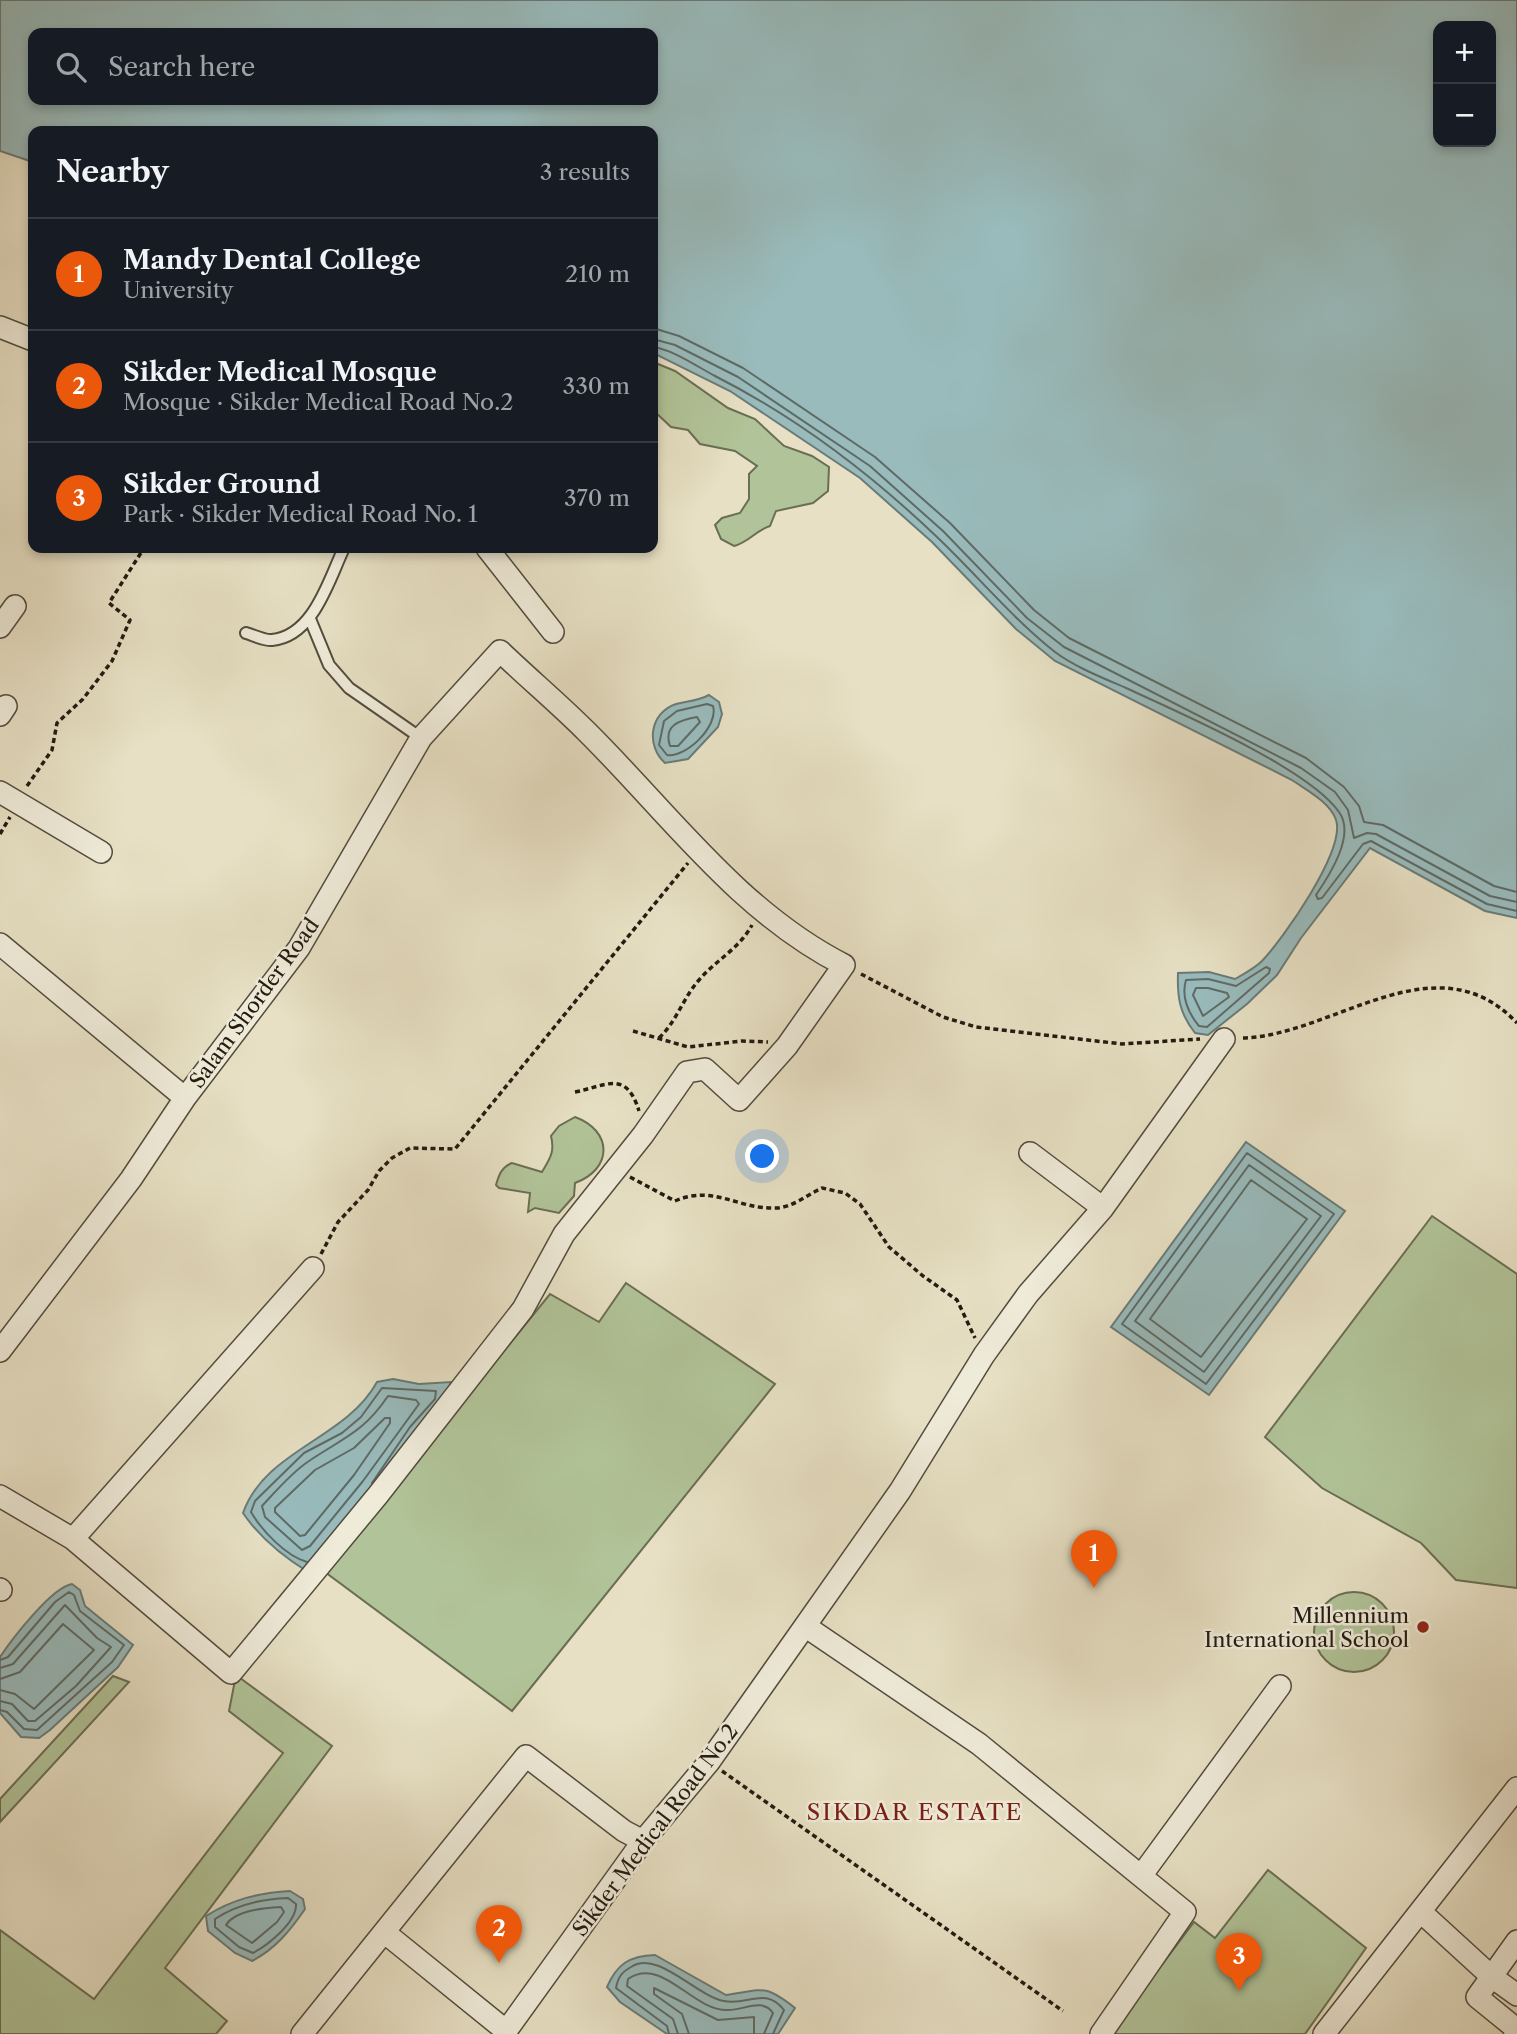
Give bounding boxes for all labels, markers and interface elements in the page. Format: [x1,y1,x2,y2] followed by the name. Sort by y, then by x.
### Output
[1433,21,1496,147] map controls
[1433,21,1496,84] button: +
[28,28,658,105] search box
[52,48,90,86] icon: search
[108,51,255,83] text: Search here
[1433,84,1496,147] button: −
[56,153,169,190] text: Nearby
[540,158,630,186] text: 3 results
[123,244,421,276] text: Mandy Dental College
[74,260,84,288] text: 1
[565,260,630,288] text: 210 m
[123,276,234,304] text: University
[123,356,437,388] text: Sikder Medical Mosque
[72,372,86,400] text: 2
[563,372,630,400] text: 330 m
[123,388,513,416] text: Mosque · Sikder Medical Road No.2
[123,468,321,500] text: Sikder Ground
[73,484,86,512] text: 3
[564,484,630,512] text: 370 m
[123,500,478,528] text: Park · Sikder Medical Road No. 1
[184,913,324,1093] street label: Salam Shorder Road
[745,1139,779,1173] your location
[1071,1530,1117,1588] pin: 1
[1204,1603,1409,1652] place label: Millennium International School
[1415,1619,1431,1635] marker: Millennium International School
[567,1719,743,1941] street label: Sikder Medical Road No.2
[807,1798,1023,1826] district label: SIKDAR ESTATE
[476,1905,522,1963] pin: 2
[1216,1933,1262,1991] pin: 3

